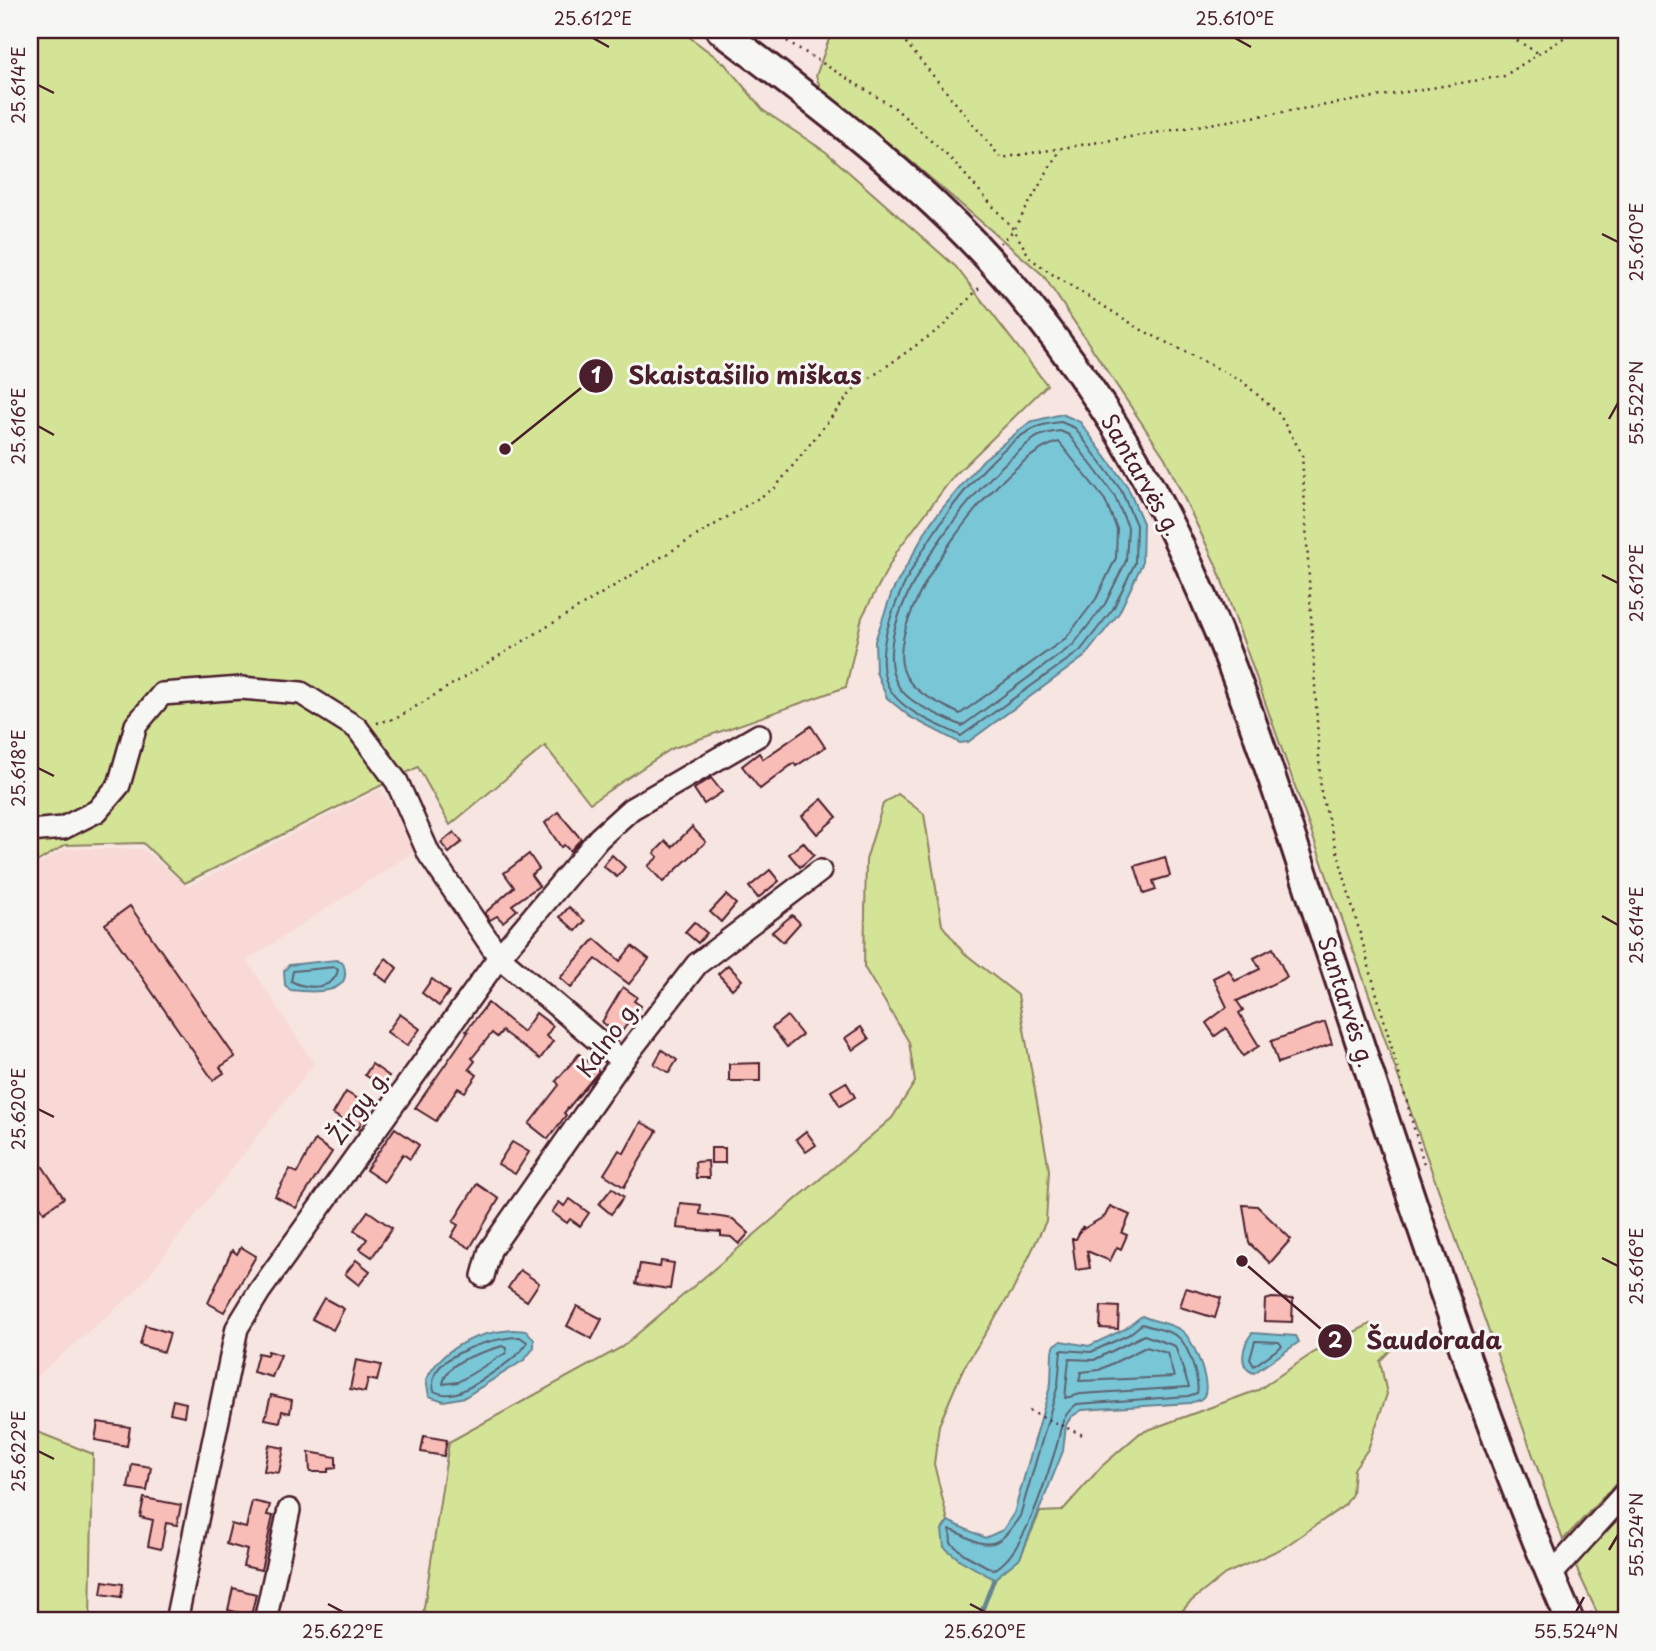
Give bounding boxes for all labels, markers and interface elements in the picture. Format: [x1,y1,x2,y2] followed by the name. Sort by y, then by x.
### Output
[554,4,632,31] text: 25.612°E
[1195,4,1275,31] text: 25.610°E
[4,46,31,124] text: 25.614°E
[1622,202,1649,282] text: 25.610°E
[579,353,876,398] callout: Skaistašilio miškas
[628,356,862,392] text: Skaistašilio miškas
[591,358,601,390] text: 1
[1622,360,1649,446] text: 55.522°N
[4,387,31,465] text: 25.616°E
[1093,407,1191,542] street label: Santarvės g.
[1622,544,1649,622] text: 25.612°E
[4,729,31,807] text: 25.618°E
[1622,886,1649,964] text: 25.614°E
[1310,931,1385,1072] street label: Santarvės g.
[567,992,647,1084] street label: Kalno g.
[319,1061,397,1151] street label: Žirgų g.
[4,1068,31,1150] text: 25.620°E
[1622,1227,1649,1305] text: 25.616°E
[1318,1318,1516,1363] callout: Šaudorada
[1366,1321,1502,1357] text: Šaudorada
[1328,1323,1343,1355] text: 2
[4,1410,31,1492] text: 25.622°E
[1622,1492,1649,1578] text: 55.524°N
[302,1617,384,1644] text: 25.622°E
[944,1617,1026,1644] text: 25.620°E
[1533,1617,1619,1644] text: 55.524°N

